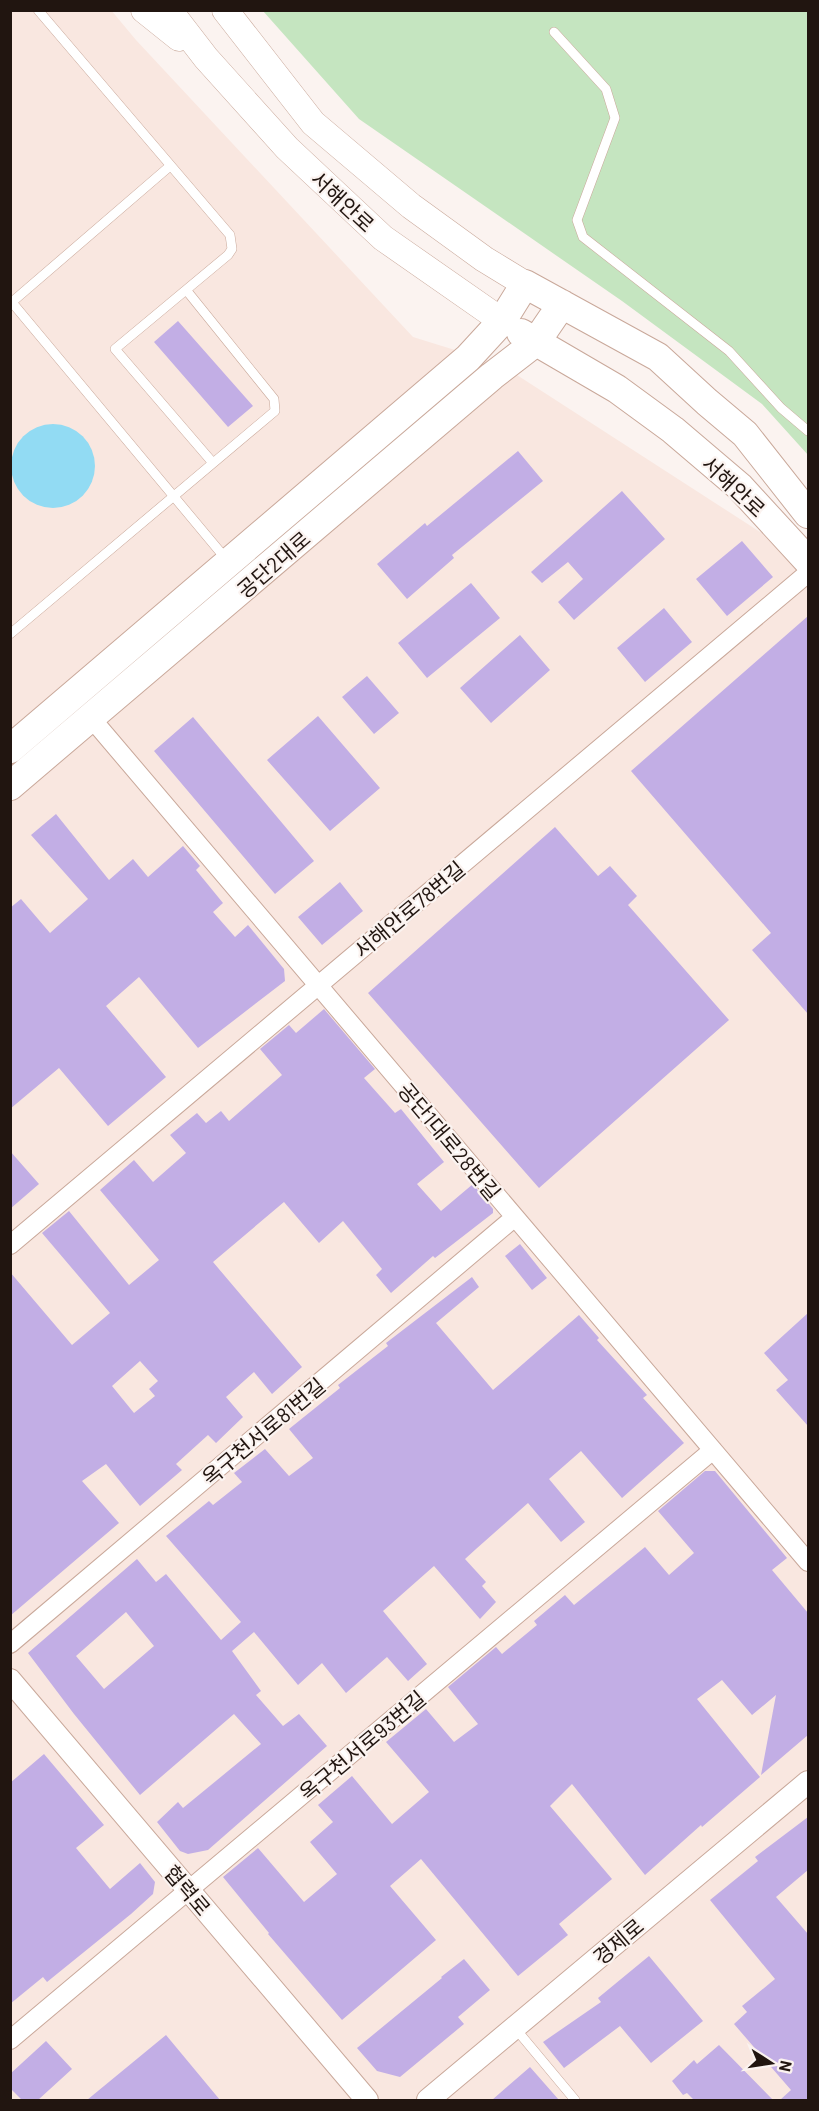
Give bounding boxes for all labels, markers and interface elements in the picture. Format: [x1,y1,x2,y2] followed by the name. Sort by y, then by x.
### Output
[306,166,380,236] street label: 서해안로
[697,451,771,521] street label: 서해안로
[231,526,315,602] street label: 공단2대로
[349,855,469,963] street label: 서해안로78번길
[394,1077,506,1205] street label: 공단1대로28번길
[196,1372,330,1490] street label: 옥구천서로81번길
[294,1685,430,1805] street label: 옥구천서로93번길
[160,1860,216,1920] street label: 협력로
[588,1913,648,1969] street label: 경제로
[741,2033,801,2093] north arrow
[776,2059,797,2073] text: N

